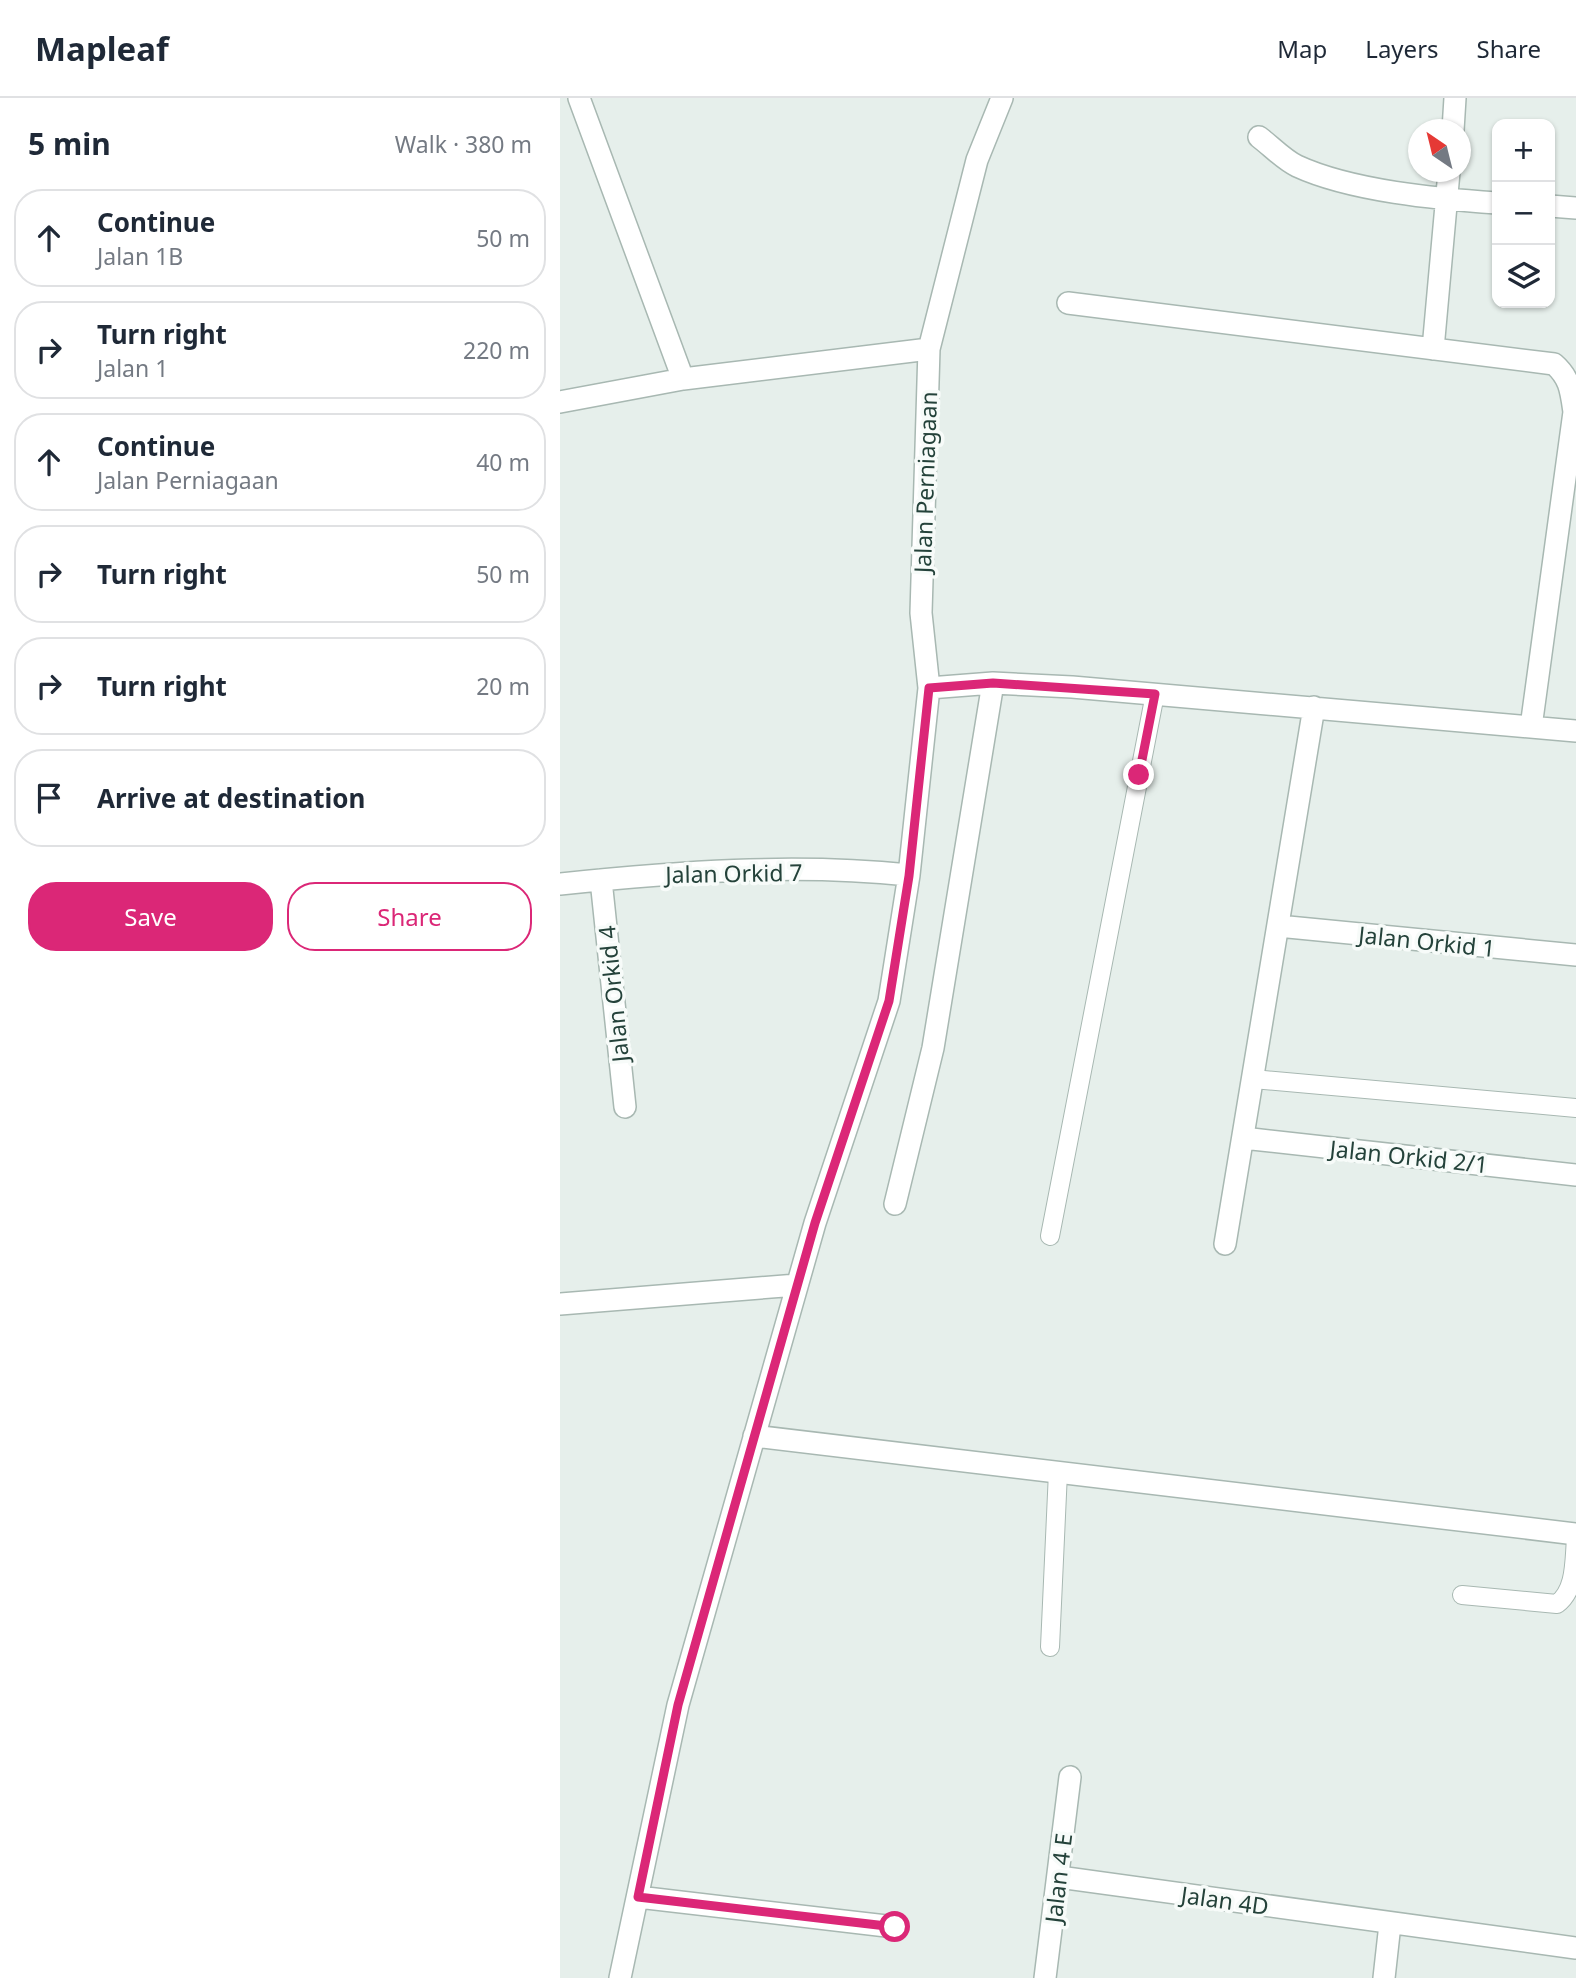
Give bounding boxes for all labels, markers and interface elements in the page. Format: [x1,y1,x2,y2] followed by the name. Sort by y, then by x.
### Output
[35,26,169,71] text: Mapleaf
[1277,32,1327,65] text: Map
[1365,32,1439,65] text: Layers
[1477,32,1541,65] text: Share
[1408,119,1471,182] north arrow
[1492,119,1555,308] map controls
[1492,119,1555,182] button: +
[28,123,111,164] text: 5 min
[395,128,532,160] text: Walk · 380 m
[1492,182,1555,245] button: −
[97,204,215,240] text: Continue
[30,219,68,257] icon: ahead
[476,222,530,254] text: 50 m
[97,240,183,272] text: Jalan 1B
[1492,245,1555,308] button: layers
[97,316,227,352] text: Turn right
[30,331,68,369] icon: right
[463,334,530,366] text: 220 m
[97,352,168,384] text: Jalan 1
[906,391,944,575] street label: Jalan Perniagaan
[97,428,215,464] text: Continue
[30,443,68,481] icon: ahead
[476,446,530,478] text: 40 m
[97,464,279,496] text: Jalan Perniagaan
[30,555,68,593] icon: right
[97,556,227,592] text: Turn right
[476,558,530,590] text: 50 m
[30,667,68,705] icon: right
[97,668,227,704] text: Turn right
[476,670,530,702] text: 20 m
[1123,759,1154,790] route end
[30,779,68,817] icon: arrive
[97,780,366,816] text: Arrive at destination
[663,856,803,890] street label: Jalan Orkid 7
[28,882,273,951] button: Save
[287,882,532,951] button: Share
[1355,918,1497,964] street label: Jalan Orkid 1
[590,924,636,1066] street label: Jalan Orkid 4
[1326,1132,1490,1180] street label: Jalan Orkid 2/1
[1036,1831,1079,1927] street label: Jalan 4 E
[1177,1878,1271,1922] street label: Jalan 4D
[879,1911,910,1942] route start

